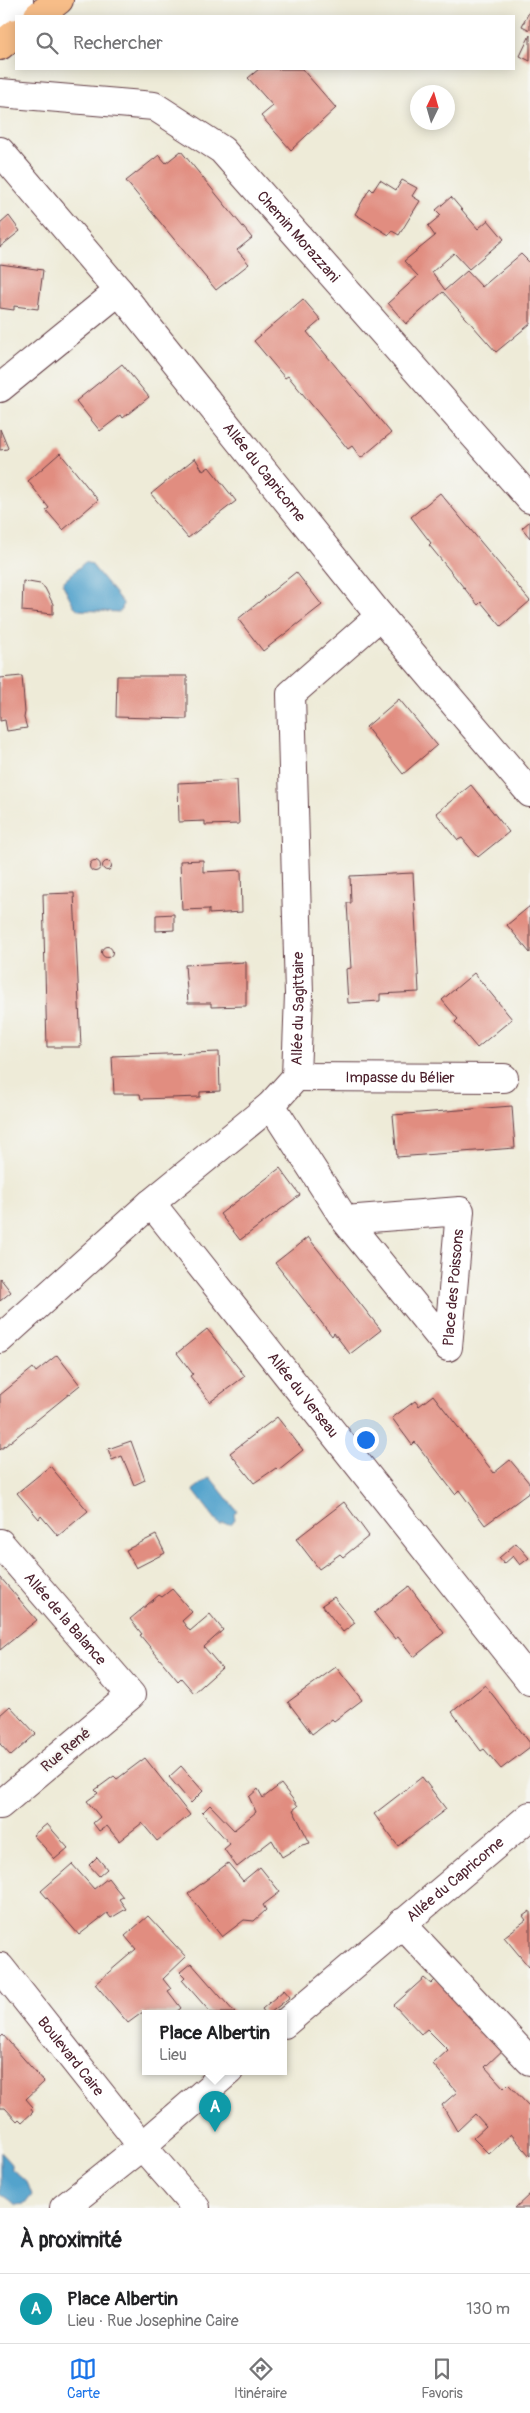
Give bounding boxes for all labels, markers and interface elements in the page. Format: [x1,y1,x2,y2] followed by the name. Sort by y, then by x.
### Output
[15,15,515,70] search box
[33,29,61,57] icon: search
[73,31,163,55] text: Rechercher
[410,85,455,130] north arrow
[253,187,344,286] street label: Chemin Morazzani
[219,419,310,526] street label: Allée du Capricorne
[287,951,309,1066] street label: Allée du Sagittaire
[345,1068,455,1087] street label: Impasse du Bélier
[439,1228,468,1347] street label: Place des Poissons
[264,1348,343,1442] street label: Allée du Verseau
[353,1427,379,1453] your location
[20,1568,111,1670] street label: Allée de la Balance
[37,1724,95,1776] street label: Rue René
[402,1832,508,1926] street label: Allée du Capricorne
[142,2010,287,2075] popup
[34,2013,108,2100] street label: Boulevard Caire
[159,2021,270,2045] text: Place Albertin
[159,2045,187,2065] text: Lieu
[199,2091,231,2132] pin: A
[20,2227,123,2254] text: À proximité
[67,2287,178,2311] text: Place Albertin
[31,2299,41,2319] text: A
[466,2299,510,2319] text: 130 m
[67,2311,239,2331] text: Lieu · Rue Josephine Caire
[67,2355,100,2402] tab: Carte
[234,2355,287,2402] tab: Itinéraire
[421,2355,463,2402] tab: Favoris

